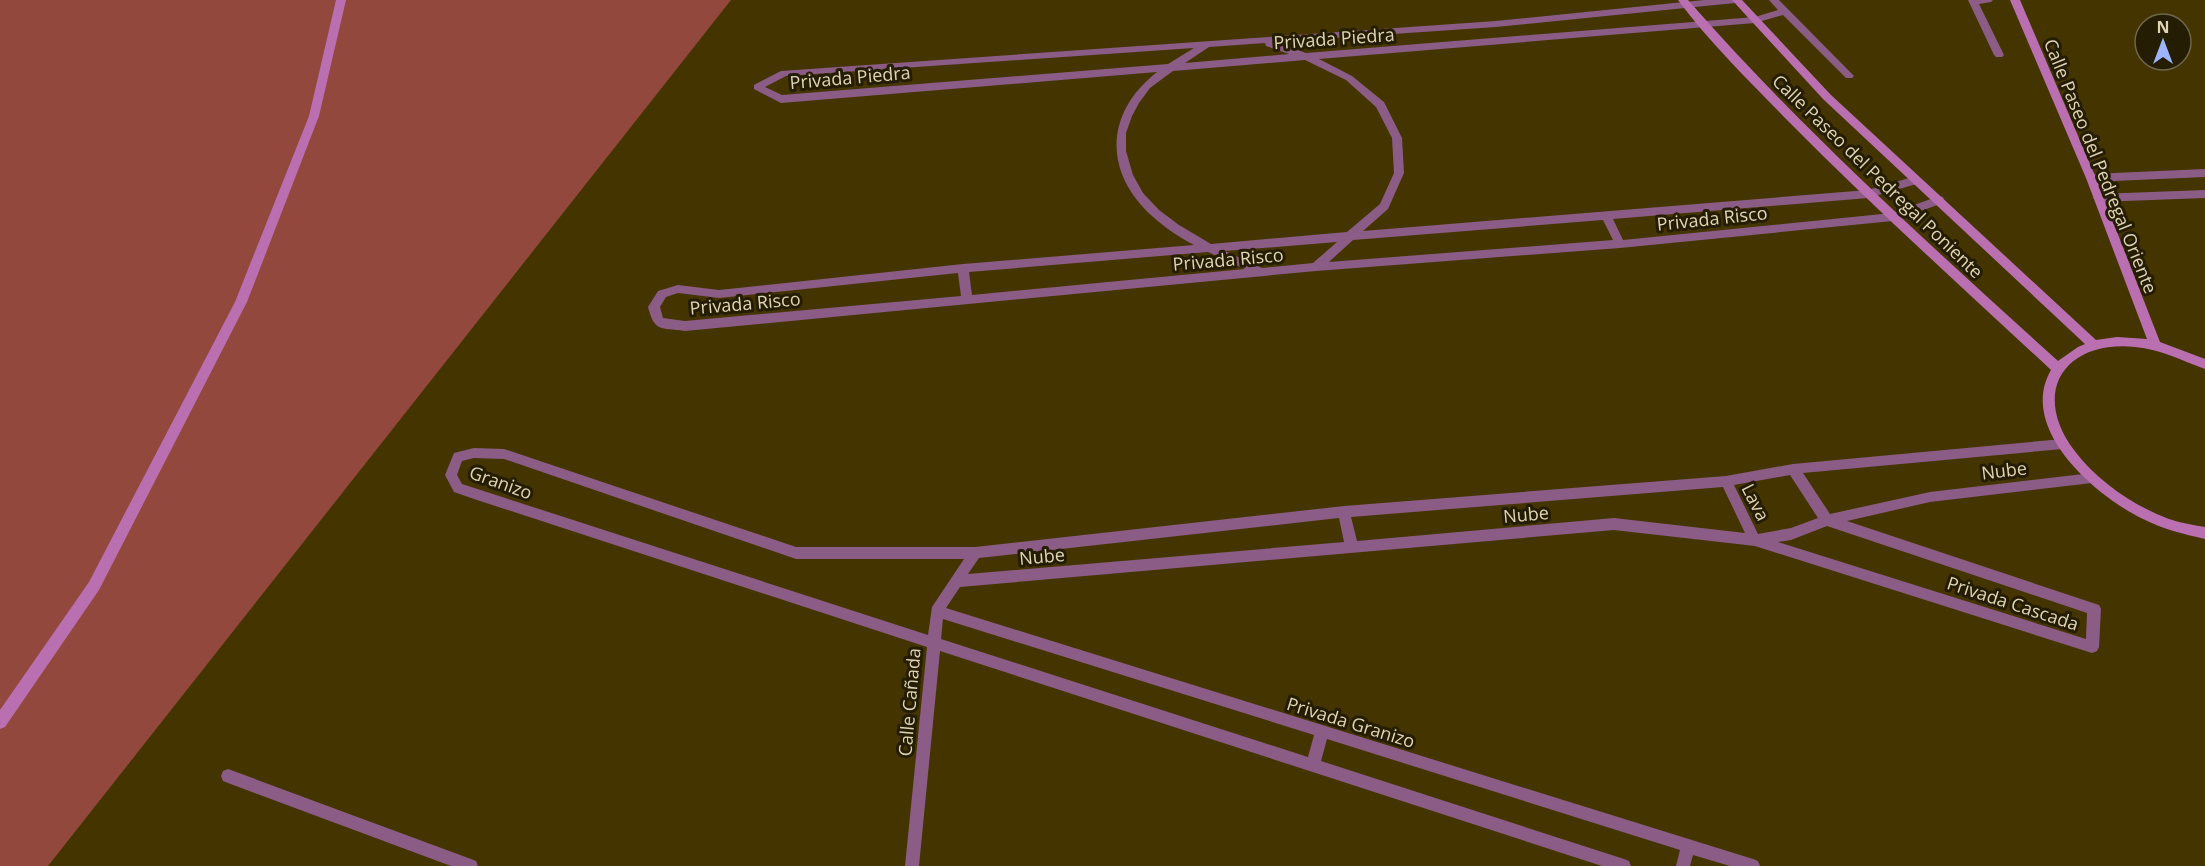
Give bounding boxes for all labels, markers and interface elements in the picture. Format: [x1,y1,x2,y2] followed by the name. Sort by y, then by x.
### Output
[2133,12,2193,72] north arrow
[2156,16,2170,38] text: N
[1273,22,1395,54] street label: Privada Piedra
[2039,35,2163,297] street label: Calle Paseo del Pedregal Oriente
[789,60,911,94] street label: Privada Piedra
[1768,69,1988,283] street label: Calle Paseo del Pedregal Poniente
[1656,200,1768,236] street label: Privada Risco
[1172,242,1284,276] street label: Privada Risco
[689,286,801,320] street label: Privada Risco
[1980,455,2028,485] street label: Nube
[466,460,536,504] street label: Granizo
[1737,479,1775,525] street label: Lava
[1502,500,1550,528] street label: Nube
[1018,542,1066,570] street label: Nube
[1944,570,2082,636] street label: Privada Cascada
[892,647,926,757] street label: Calle Cañada
[1284,691,1418,753] street label: Privada Granizo

